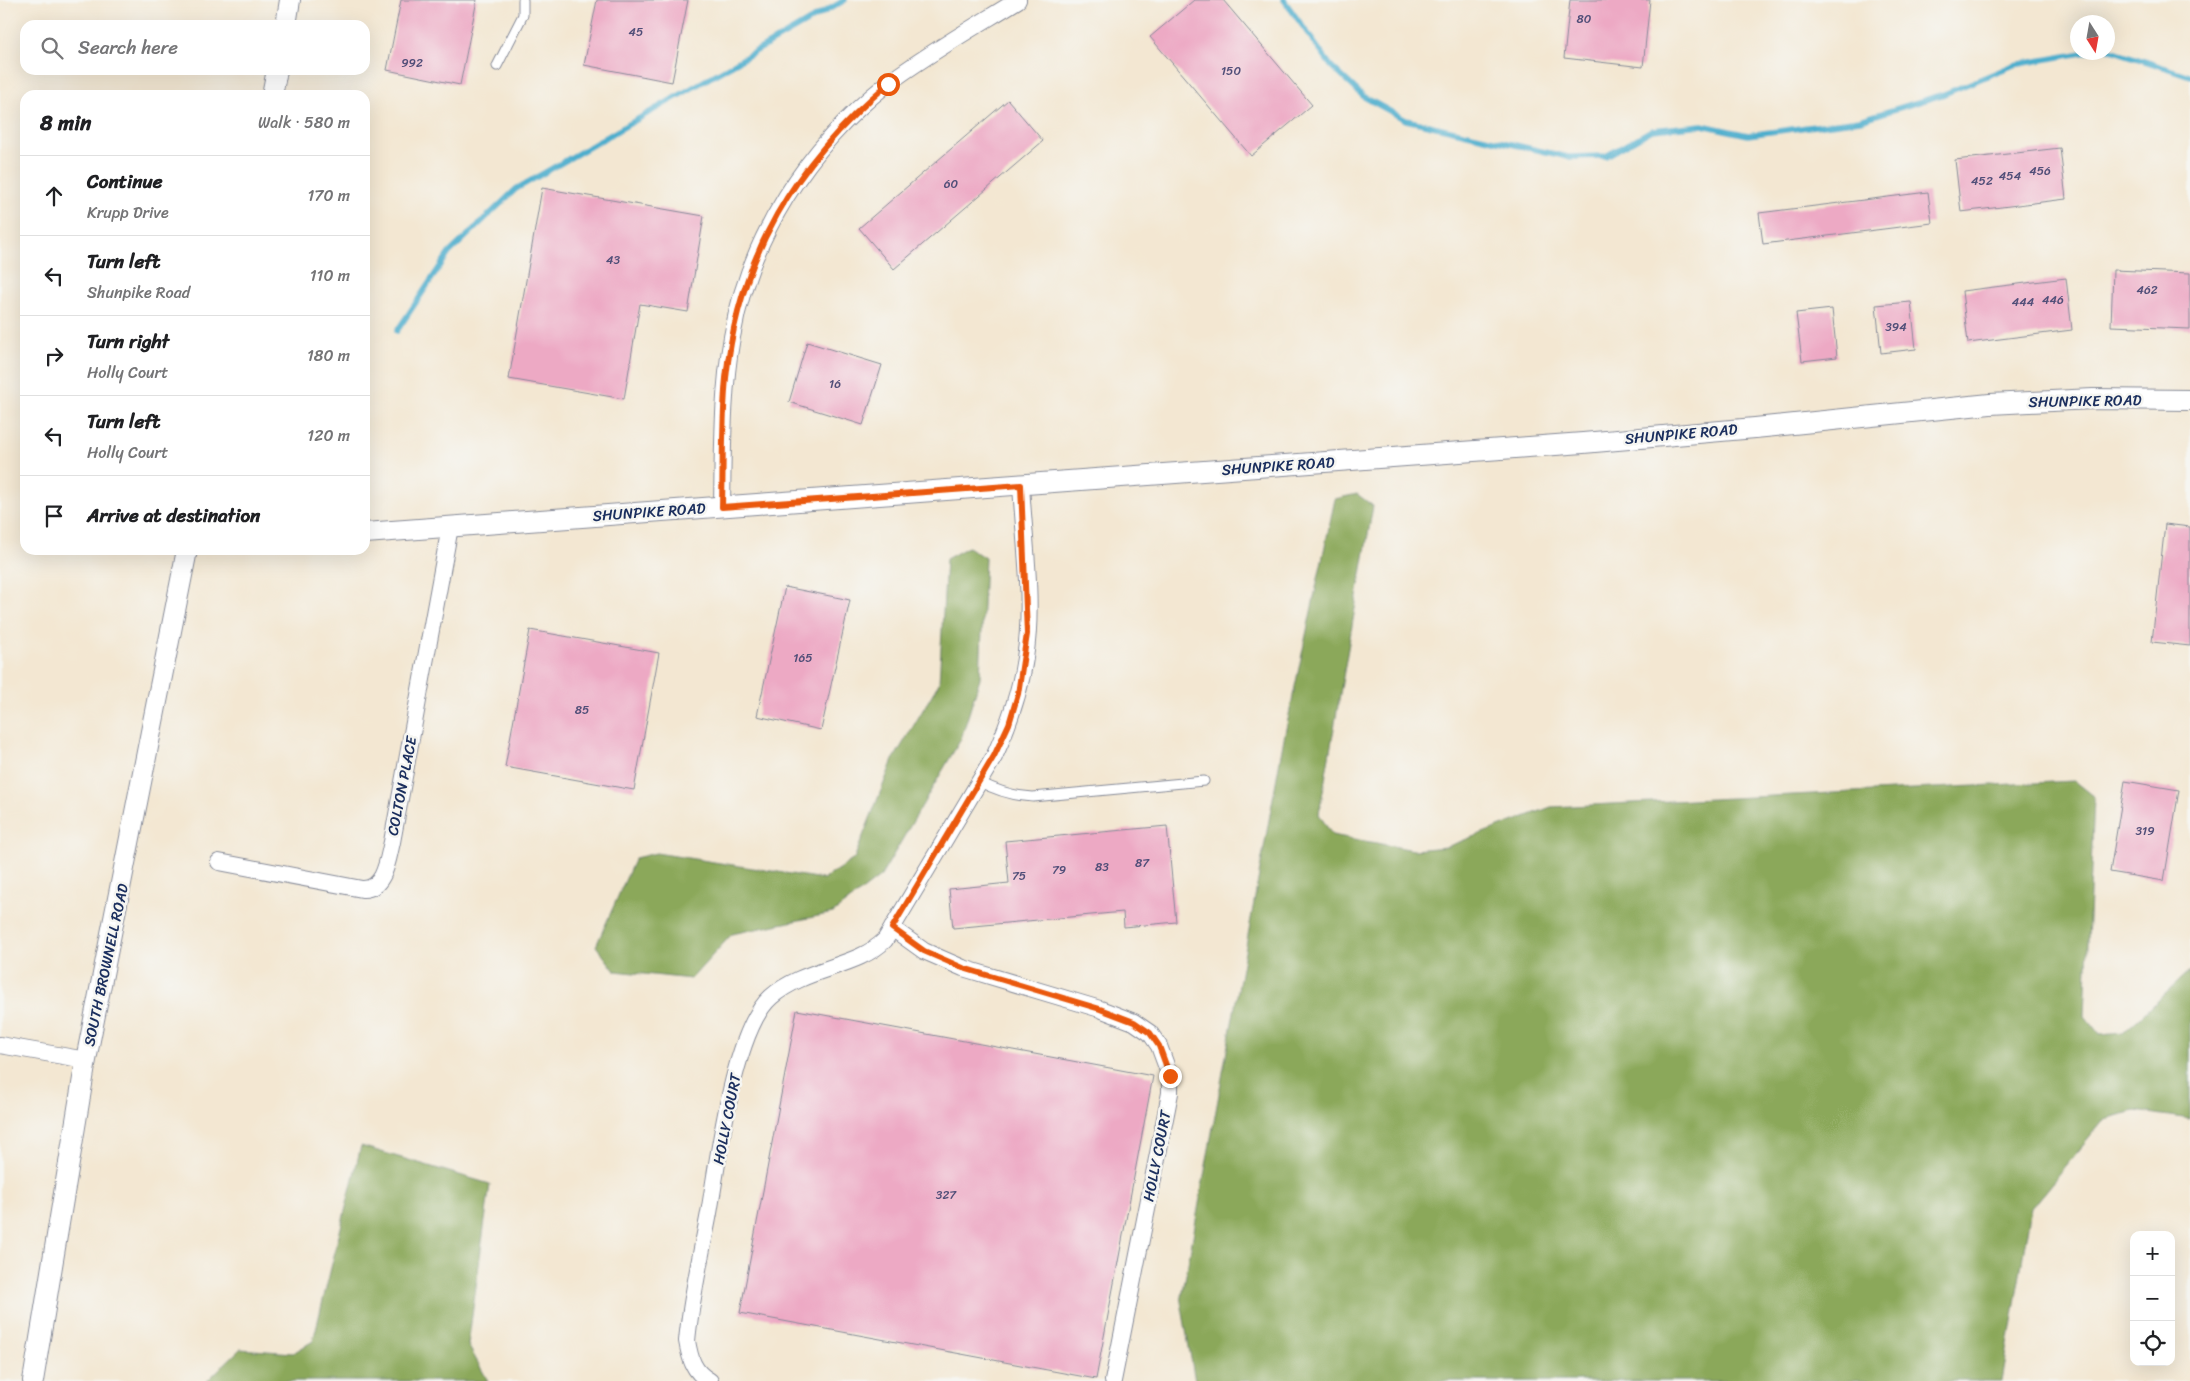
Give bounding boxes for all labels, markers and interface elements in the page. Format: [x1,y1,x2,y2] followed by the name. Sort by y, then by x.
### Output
[1577,8,1592,30] house number: 80
[2070,15,2115,60] north arrow
[20,20,370,75] search box
[629,21,643,43] house number: 45
[78,31,178,64] text: Search here
[38,34,66,62] icon: search
[401,52,423,74] house number: 992
[1221,60,1241,82] house number: 150
[877,73,900,96] route start
[40,104,91,142] text: 8 min
[258,108,350,137] text: Walk · 580 m
[2029,160,2051,182] house number: 456
[87,165,163,198] text: Continue
[1999,165,2022,187] house number: 454
[1971,170,1993,192] house number: 452
[944,173,959,195] house number: 60
[307,181,350,210] text: 170 m
[40,182,68,210] icon: ahead
[87,198,169,227] text: Krupp Drive
[87,245,160,278] text: Turn left
[606,249,620,271] house number: 43
[310,261,350,290] text: 110 m
[40,262,68,290] icon: left
[87,278,190,307] text: Shunpike Road
[2136,279,2158,301] house number: 462
[2042,289,2064,311] house number: 446
[2012,291,2035,313] house number: 444
[1885,316,1907,338] house number: 394
[87,325,169,358] text: Turn right
[307,341,350,370] text: 180 m
[40,342,68,370] icon: right
[87,358,168,387] text: Holly Court
[829,373,841,395] house number: 16
[2028,387,2142,415] street label: SHUNPIKE ROAD
[87,405,160,438] text: Turn left
[1624,416,1738,452] street label: SHUNPIKE ROAD
[307,421,350,450] text: 120 m
[40,422,68,450] icon: left
[87,438,168,467] text: Holly Court
[1221,449,1335,483] street label: SHUNPIKE ROAD
[592,495,706,529] street label: SHUNPIKE ROAD
[87,499,260,532] text: Arrive at destination
[40,502,68,530] icon: arrive
[793,647,813,669] house number: 165
[575,699,589,721] house number: 85
[380,732,425,838] street label: COLTON PLACE
[2135,820,2155,842] house number: 319
[1135,852,1150,874] house number: 87
[1095,856,1109,878] house number: 83
[1052,859,1066,881] house number: 79
[1012,865,1026,887] house number: 75
[76,881,136,1049] street label: SOUTH BROWNELL ROAD
[1159,1065,1182,1088] route end
[705,1070,749,1167] street label: HOLLY COURT
[1135,1107,1179,1204] street label: HOLLY COURT
[936,1184,957,1206] house number: 327
[2130,1231,2175,1366] map controls
[2130,1231,2175,1276] button: +
[2130,1276,2175,1321] button: −
[2130,1321,2175,1366] button: locate

